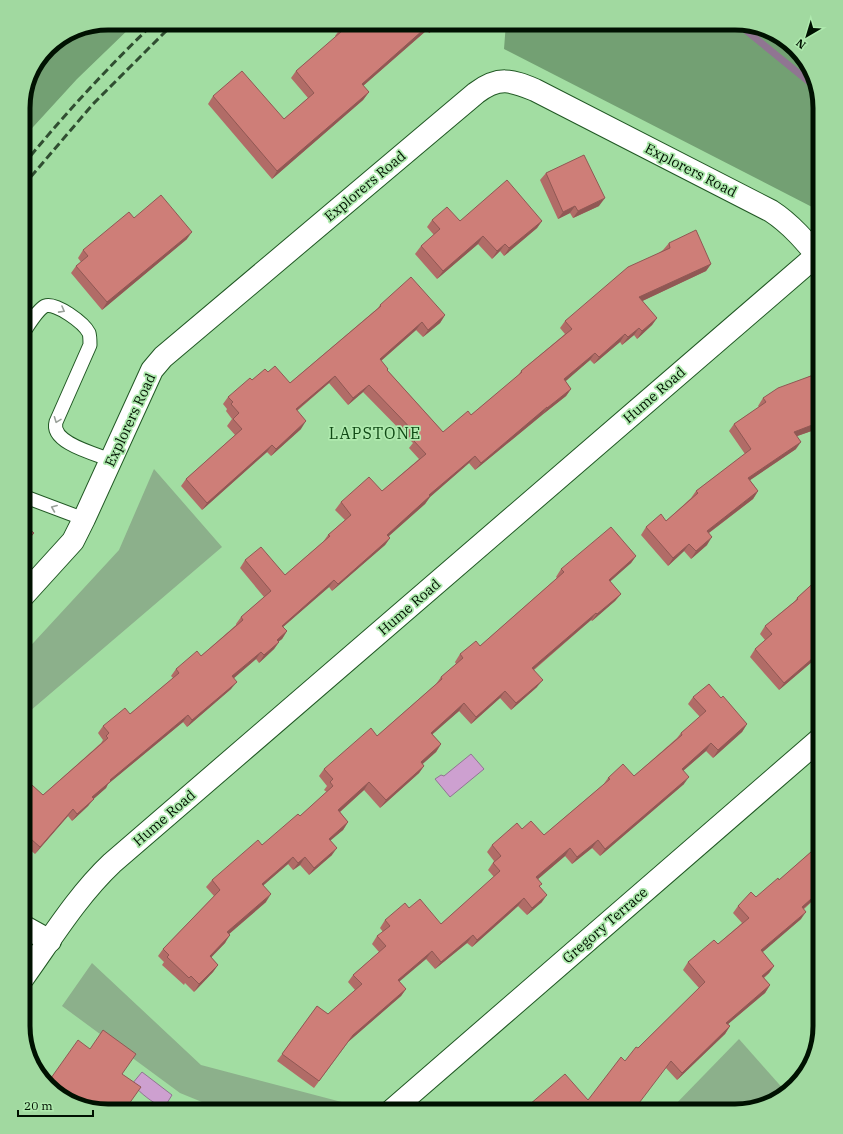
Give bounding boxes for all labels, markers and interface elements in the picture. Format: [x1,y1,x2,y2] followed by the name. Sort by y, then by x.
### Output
[787,16,827,56] north arrow
[793,36,809,52] text: N
[642,139,740,201] street label: Explorers Road
[321,146,410,225] street label: Explorers Road
[58,306,65,313] one-way arrow
[619,363,689,427] street label: Hume Road
[101,370,160,470] street label: Explorers Road
[54,416,62,423] one-way arrow
[329,423,421,443] district label: LAPSTONE
[50,504,57,512] one-way arrow
[374,575,444,639] street label: Hume Road
[129,786,199,850] street label: Hume Road
[559,883,651,967] street label: Gregory Terrace
[18,1092,93,1118] scale bar
[24,1098,53,1113] text: 20 m

